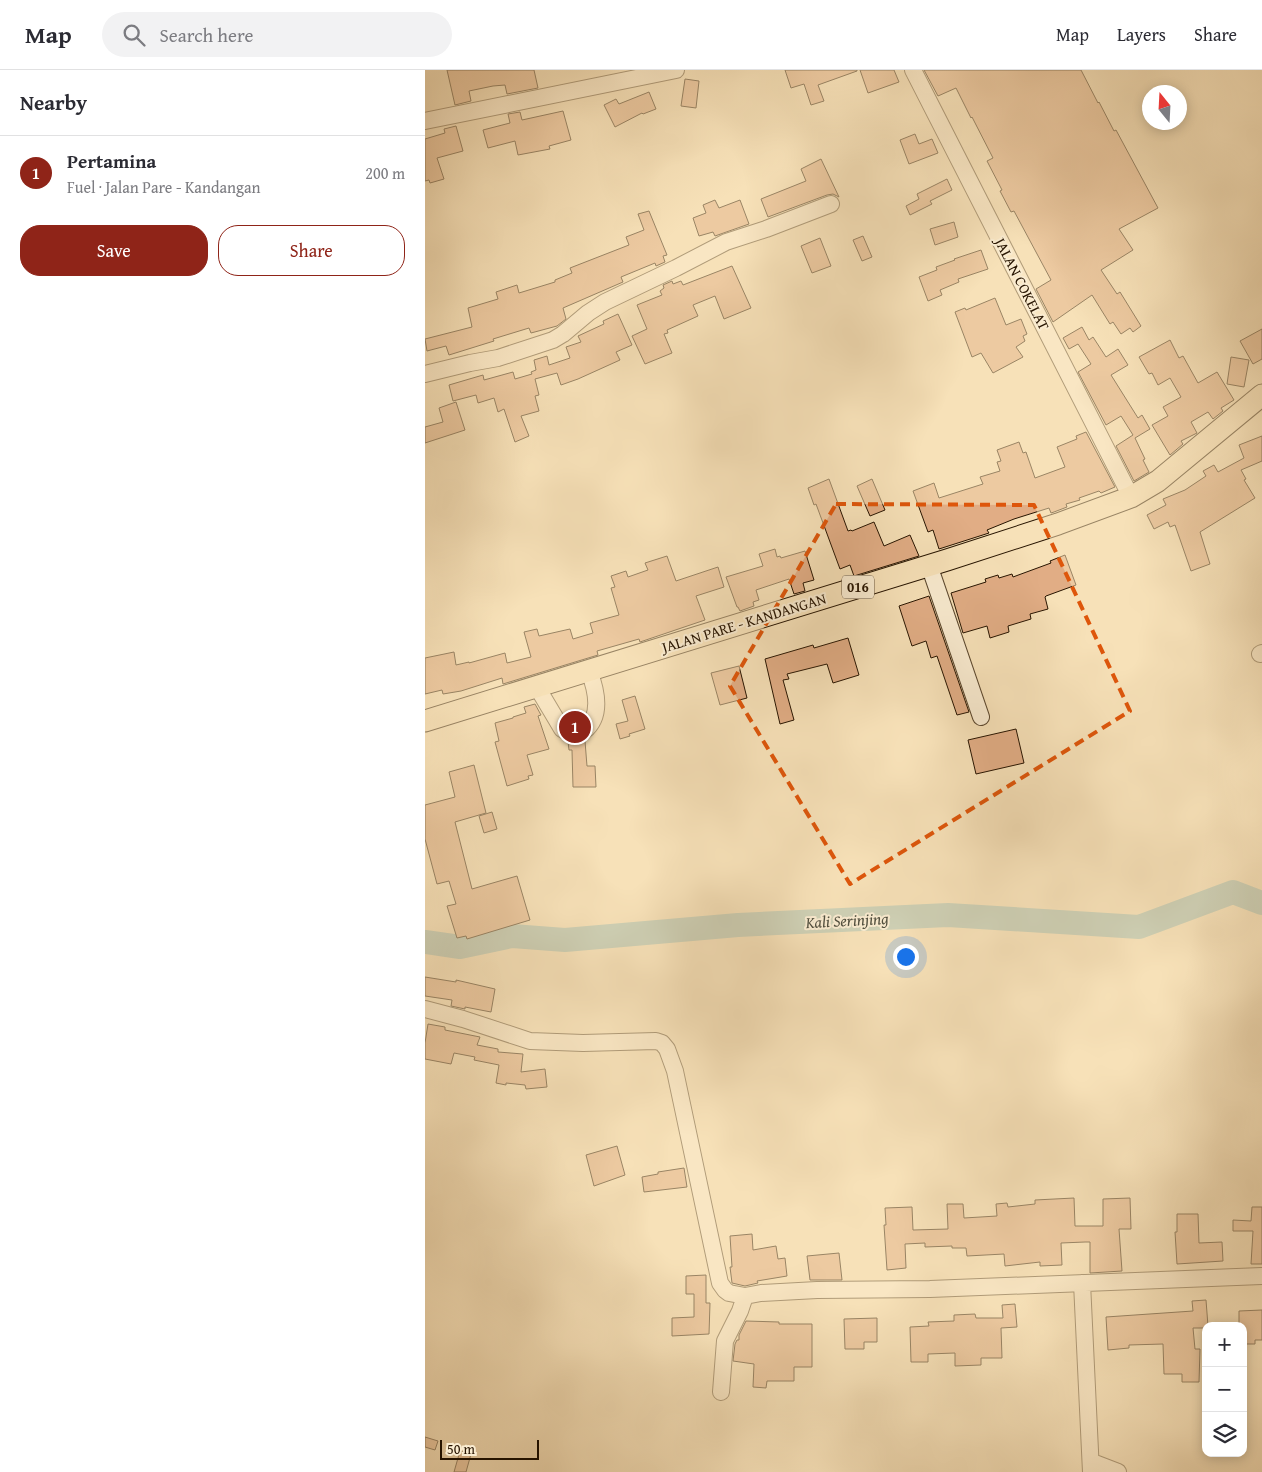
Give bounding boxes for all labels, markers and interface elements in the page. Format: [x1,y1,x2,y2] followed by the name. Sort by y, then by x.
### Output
[102,12,452,57] search box
[25,17,72,52] text: Map
[120,21,148,49] icon: search
[160,21,253,49] text: Search here
[1056,21,1089,48] text: Map
[1117,21,1166,48] text: Layers
[1194,21,1237,48] text: Share
[1142,85,1187,130] north arrow
[20,87,87,118] text: Nearby
[67,147,156,175] text: Pertamina
[32,161,40,185] text: 1
[365,161,405,185] text: 200 m
[67,175,261,199] text: Fuel · Jalan Pare - Kandangan
[20,225,208,276] button: Save
[218,225,405,276] button: Share
[989,232,1055,334] street label: JALAN COKELAT
[842,576,874,598] road number: 016
[657,587,829,658] street label: JALAN PARE - KANDANGAN
[559,708,591,746] pin: 1
[804,906,890,934] water label: Kali Serinjing
[893,944,919,970] your location
[1202,1322,1247,1457] map controls
[1202,1322,1247,1367] button: +
[1202,1367,1247,1412] button: −
[1202,1412,1247,1457] button: layers
[440,1437,539,1460] scale bar
[447,1439,475,1459] text: 50 m

